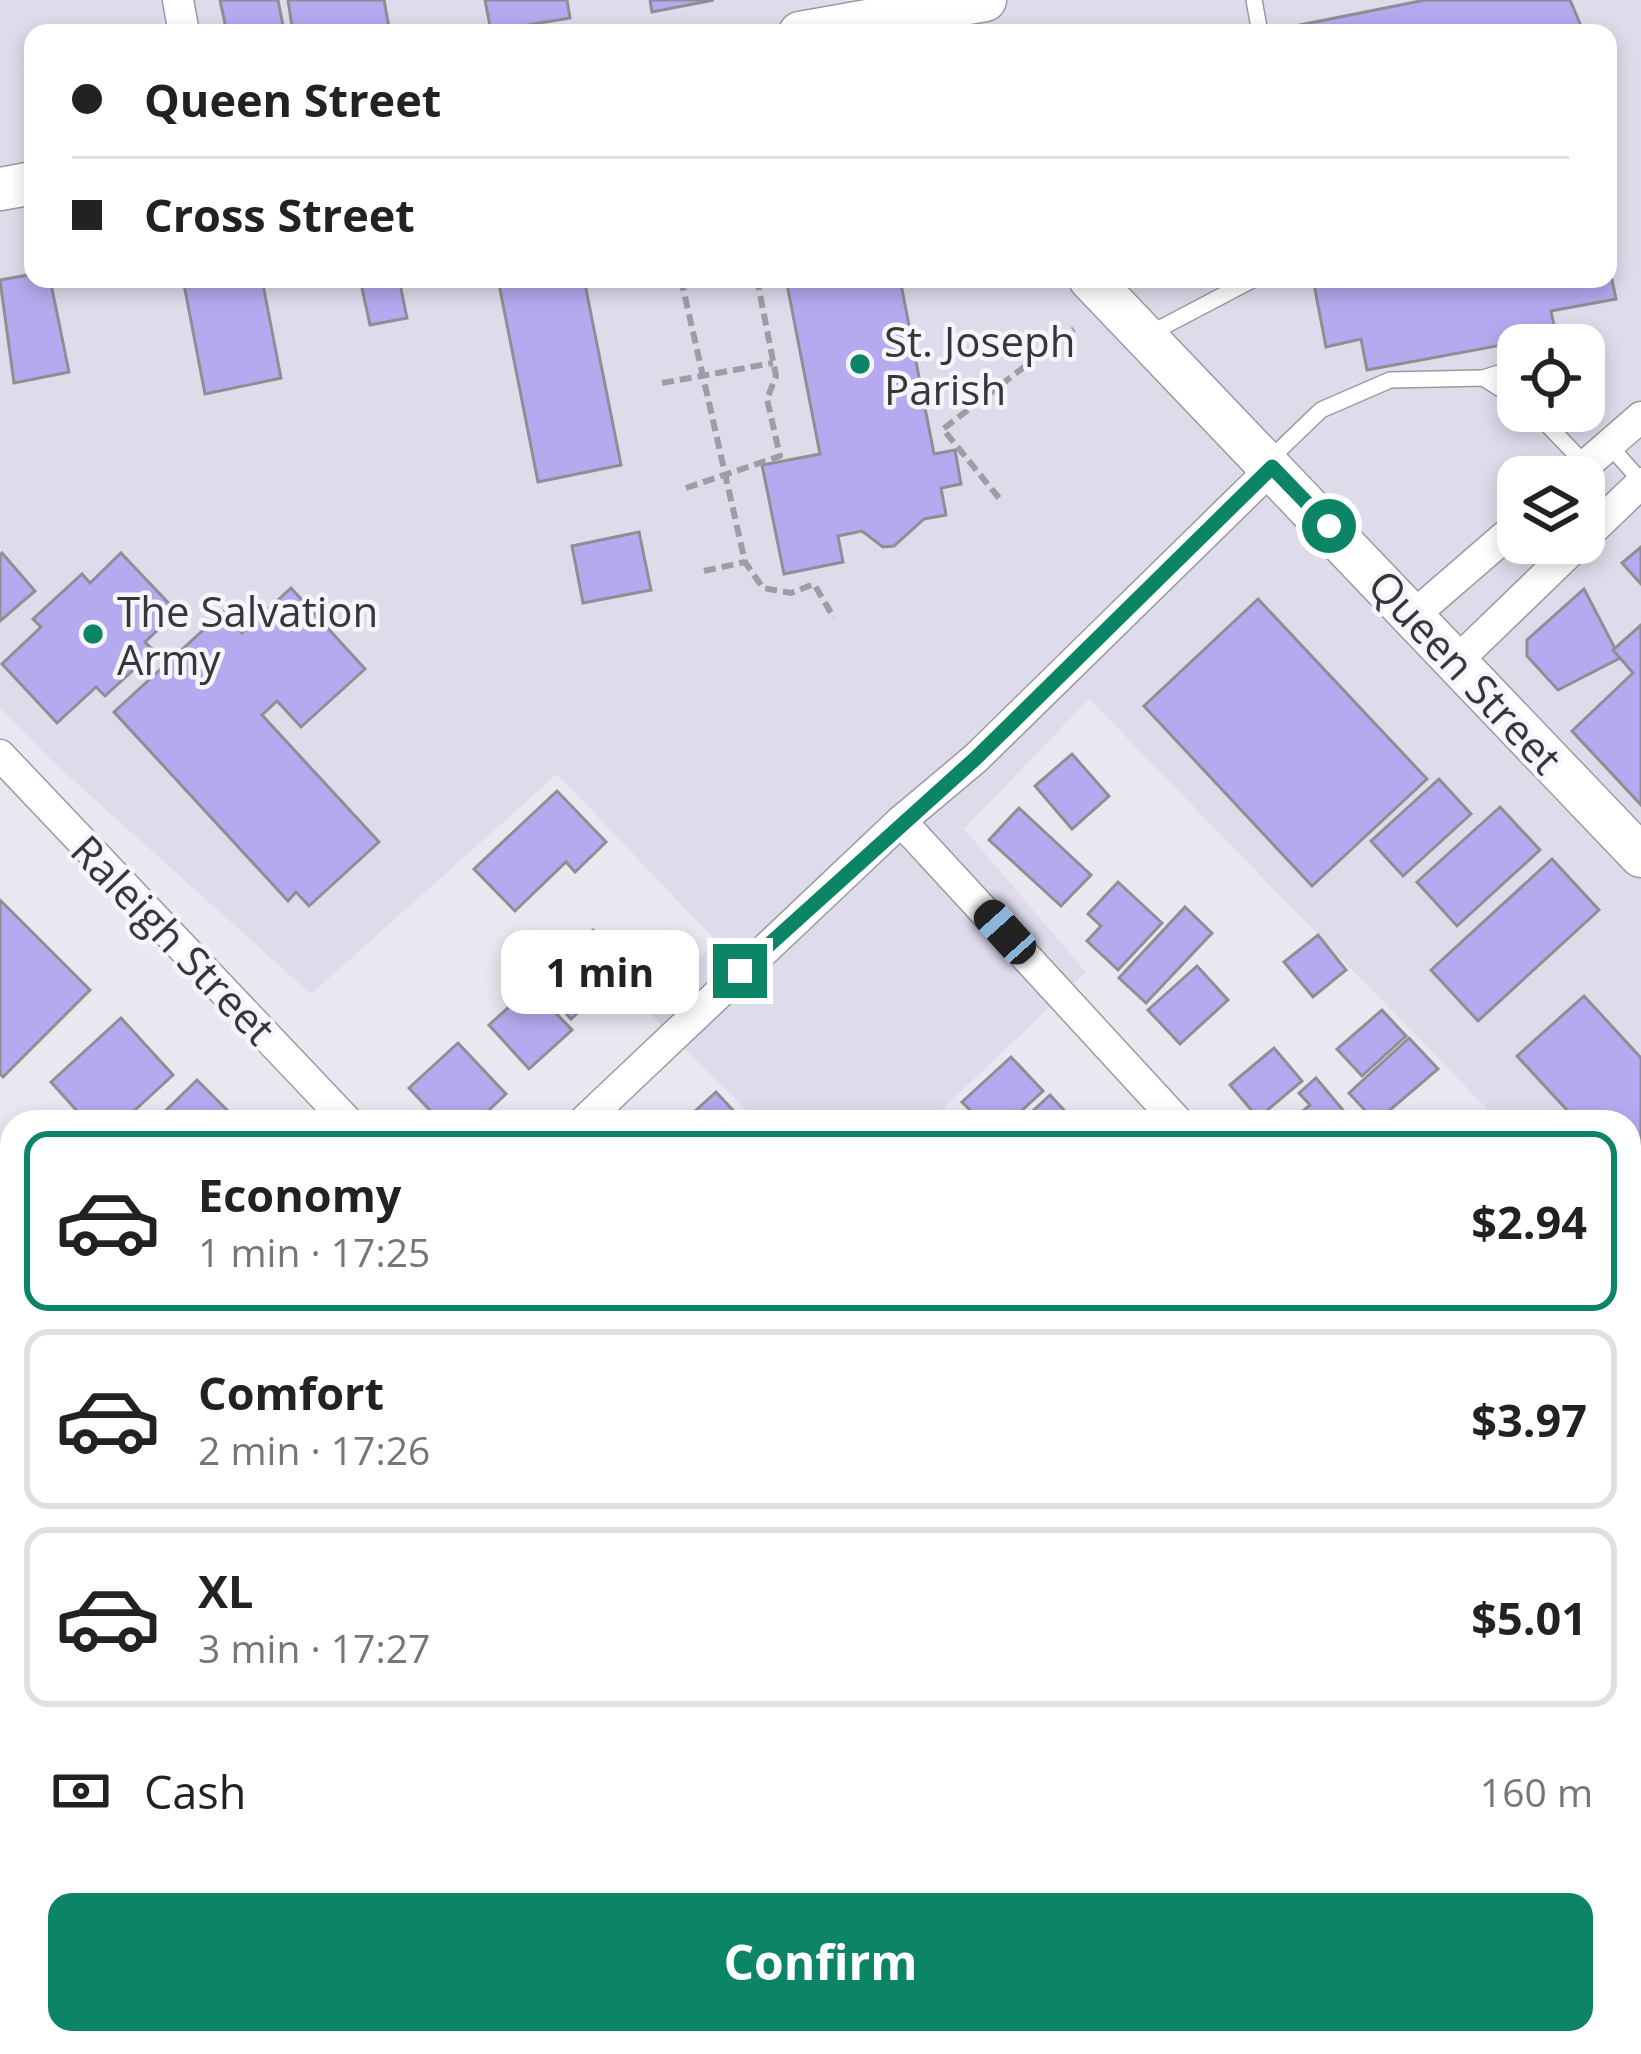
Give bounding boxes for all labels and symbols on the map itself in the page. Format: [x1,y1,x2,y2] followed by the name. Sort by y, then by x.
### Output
[884,312,1076,417] place label: St. Joseph Parish
[847,351,873,377] marker: St. Joseph Parish
[1302,499,1356,553] route start
[1357,557,1575,785] street label: Queen Street
[117,582,378,687] place label: The Salvation Army
[80,621,106,647] marker: The Salvation Army
[59,822,289,1056] street label: Raleigh Street
[968,893,1042,971] car
[500,929,698,1013] callout: 1 min
[713,944,767,998] route end

